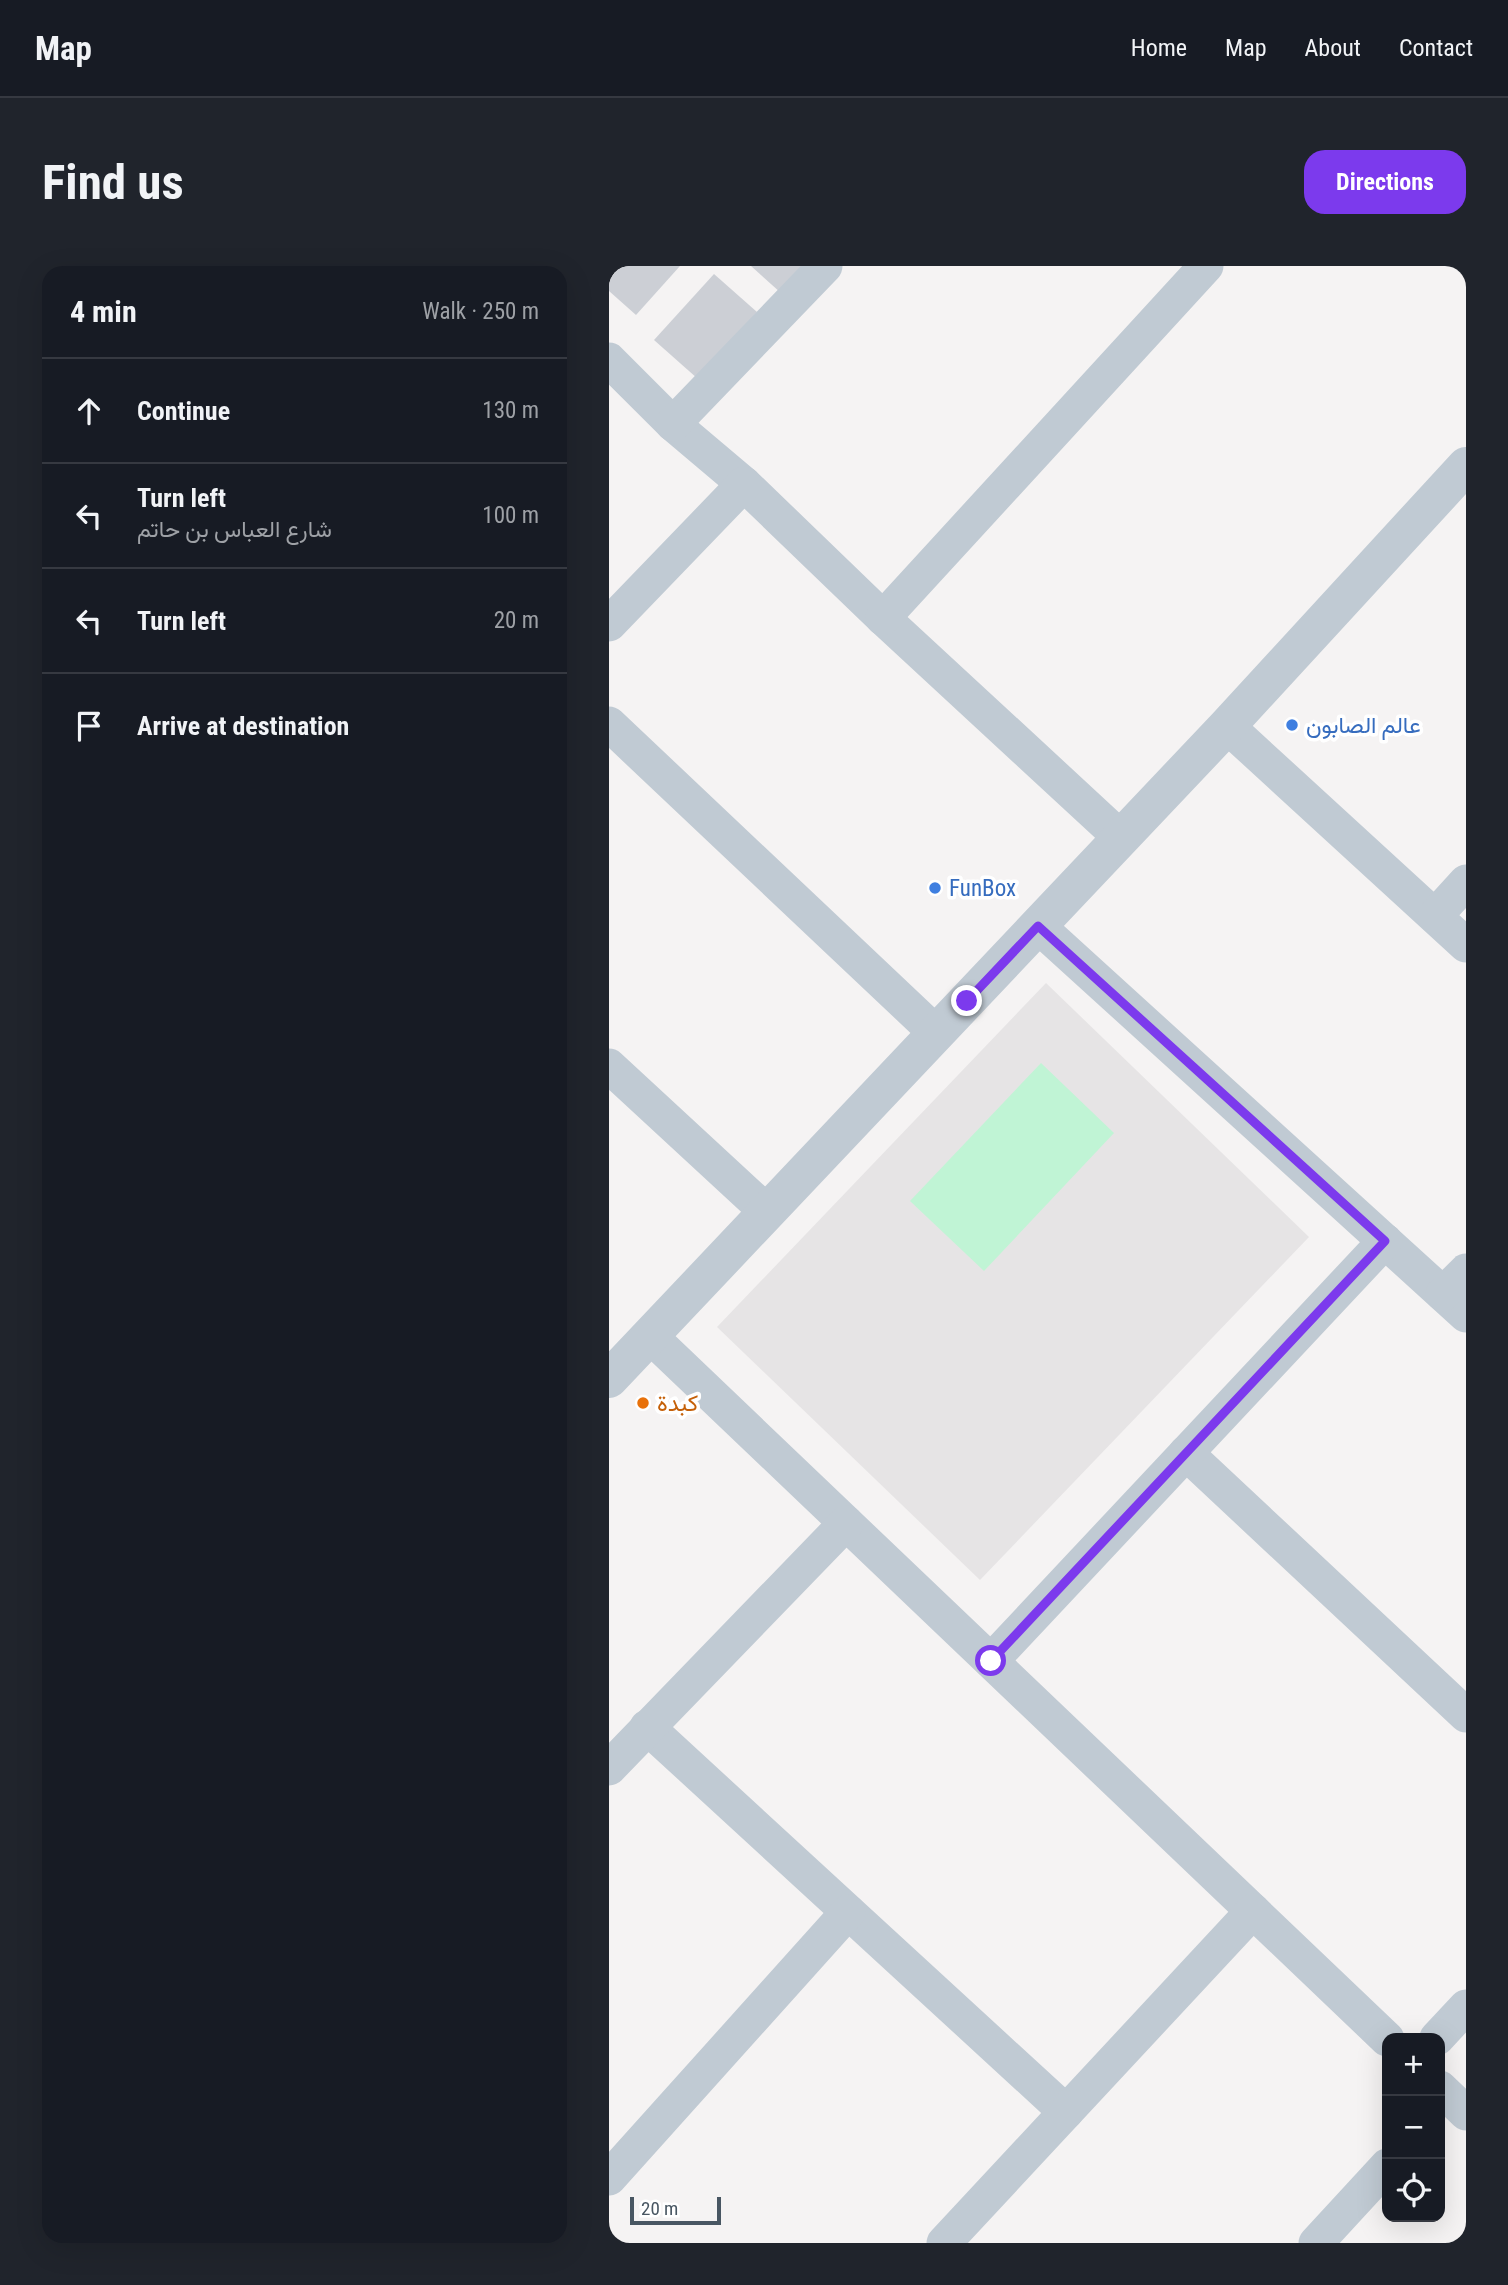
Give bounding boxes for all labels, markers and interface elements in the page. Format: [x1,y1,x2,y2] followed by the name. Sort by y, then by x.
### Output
[35,29,92,68] text: Map
[1131,34,1187,62] text: Home
[1225,34,1267,62] text: Map
[1305,34,1361,62] text: About
[1399,34,1473,62] text: Contact
[1304,150,1466,214] button: Directions
[42,154,184,211] text: Find us
[70,294,137,329] text: 4 min
[422,298,539,325] text: Walk · 250 m
[70,392,108,430] icon: ahead
[137,396,230,426] text: Continue
[482,397,539,424] text: 130 m
[137,483,226,513] text: Turn left
[70,497,108,535] icon: left
[482,502,539,529] text: 100 m
[137,516,332,543] text: شارع العباس بن حاتم
[70,602,108,640] icon: left
[137,606,226,636] text: Turn left
[494,607,539,634] text: 20 m
[70,707,108,745] icon: arrive
[137,711,349,741] text: Arrive at destination
[1306,712,1421,740] place label: عالم الصابون
[1284,717,1300,733] marker: عالم الصابون
[949,875,1016,902] place label: FunBox
[927,880,943,896] marker: FunBox
[951,985,982,1016] route end
[657,1390,698,1417] place label: كبدة
[635,1395,651,1411] marker: كبدة
[975,1645,1006,1676] route start
[1382,2033,1445,2222] map controls
[1382,2033,1445,2096] button: +
[1382,2096,1445,2159] button: −
[1382,2159,1445,2222] button: locate
[630,2194,721,2226] scale bar
[641,2197,678,2220] text: 20 m

